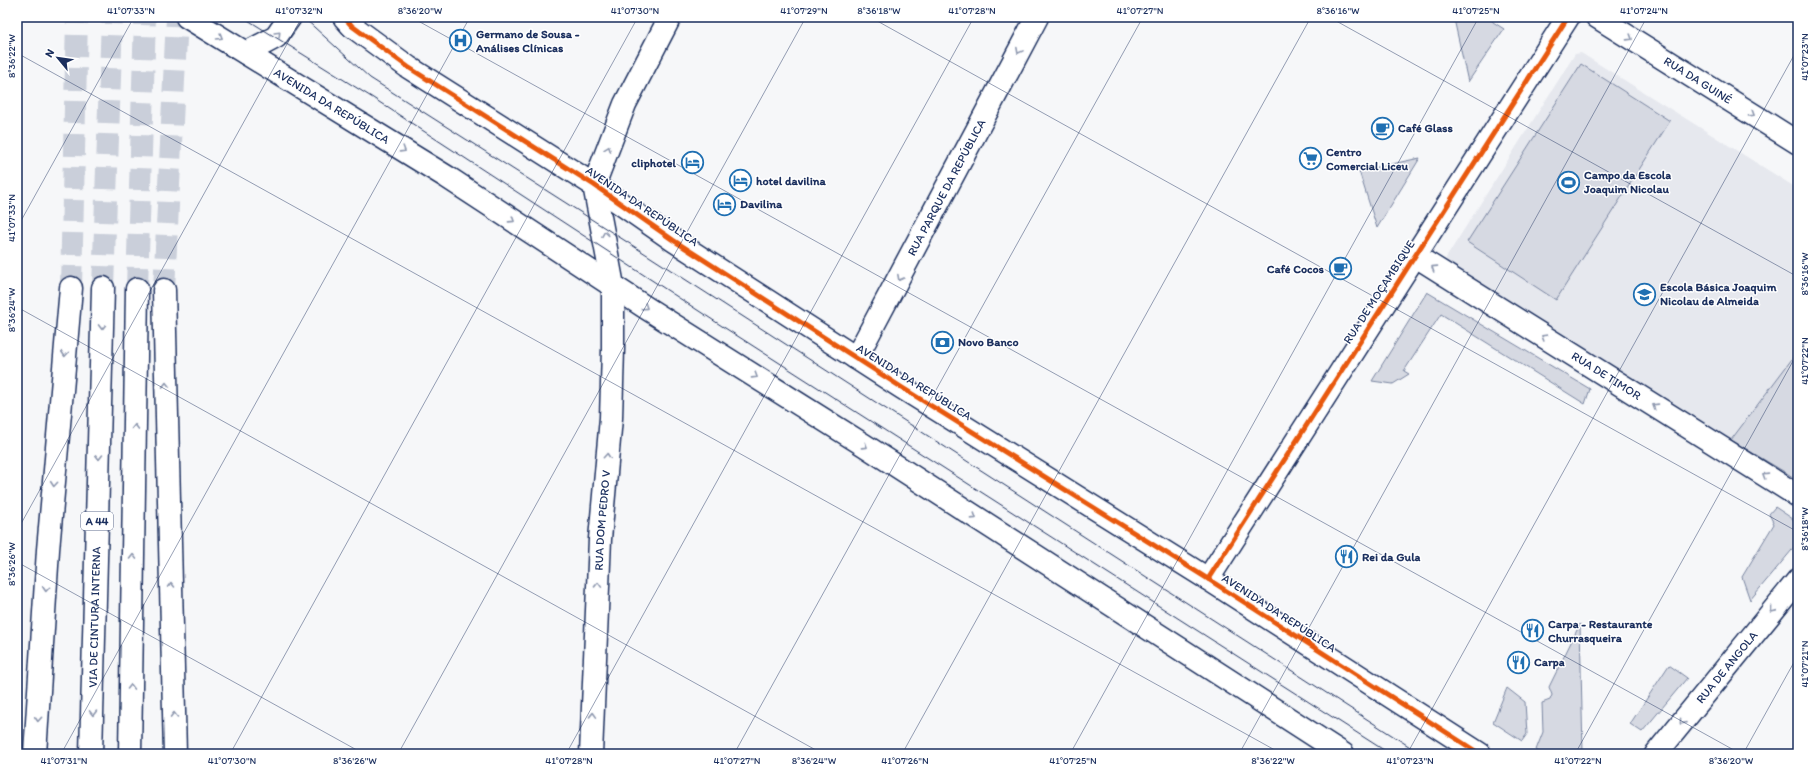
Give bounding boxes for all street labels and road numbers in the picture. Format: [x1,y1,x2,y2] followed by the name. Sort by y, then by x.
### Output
[1661,54,1735,107] street label: RUA DA GUINÉ
[271,65,392,147] street label: AVENIDA DA REPÚBLICA
[905,117,989,258] street label: RUA PARQUE DA REPÚBLICA
[583,163,701,249] street label: AVENIDA DA REPÚBLICA
[1340,237,1418,346] street label: RUA DE MOÇAMBIQUE
[854,341,974,423] street label: AVENIDA DA REPÚBLICA
[1569,349,1644,403] street label: RUA DE TIMOR
[592,469,613,571] street label: RUA DOM PEDRO V
[81,512,113,530] road number: A 44
[86,546,103,688] street label: VIA DE CINTURA INTERNA
[1219,571,1339,655] street label: AVENIDA DA REPÚBLICA
[1693,628,1761,706] street label: RUA DE ANGOLA

